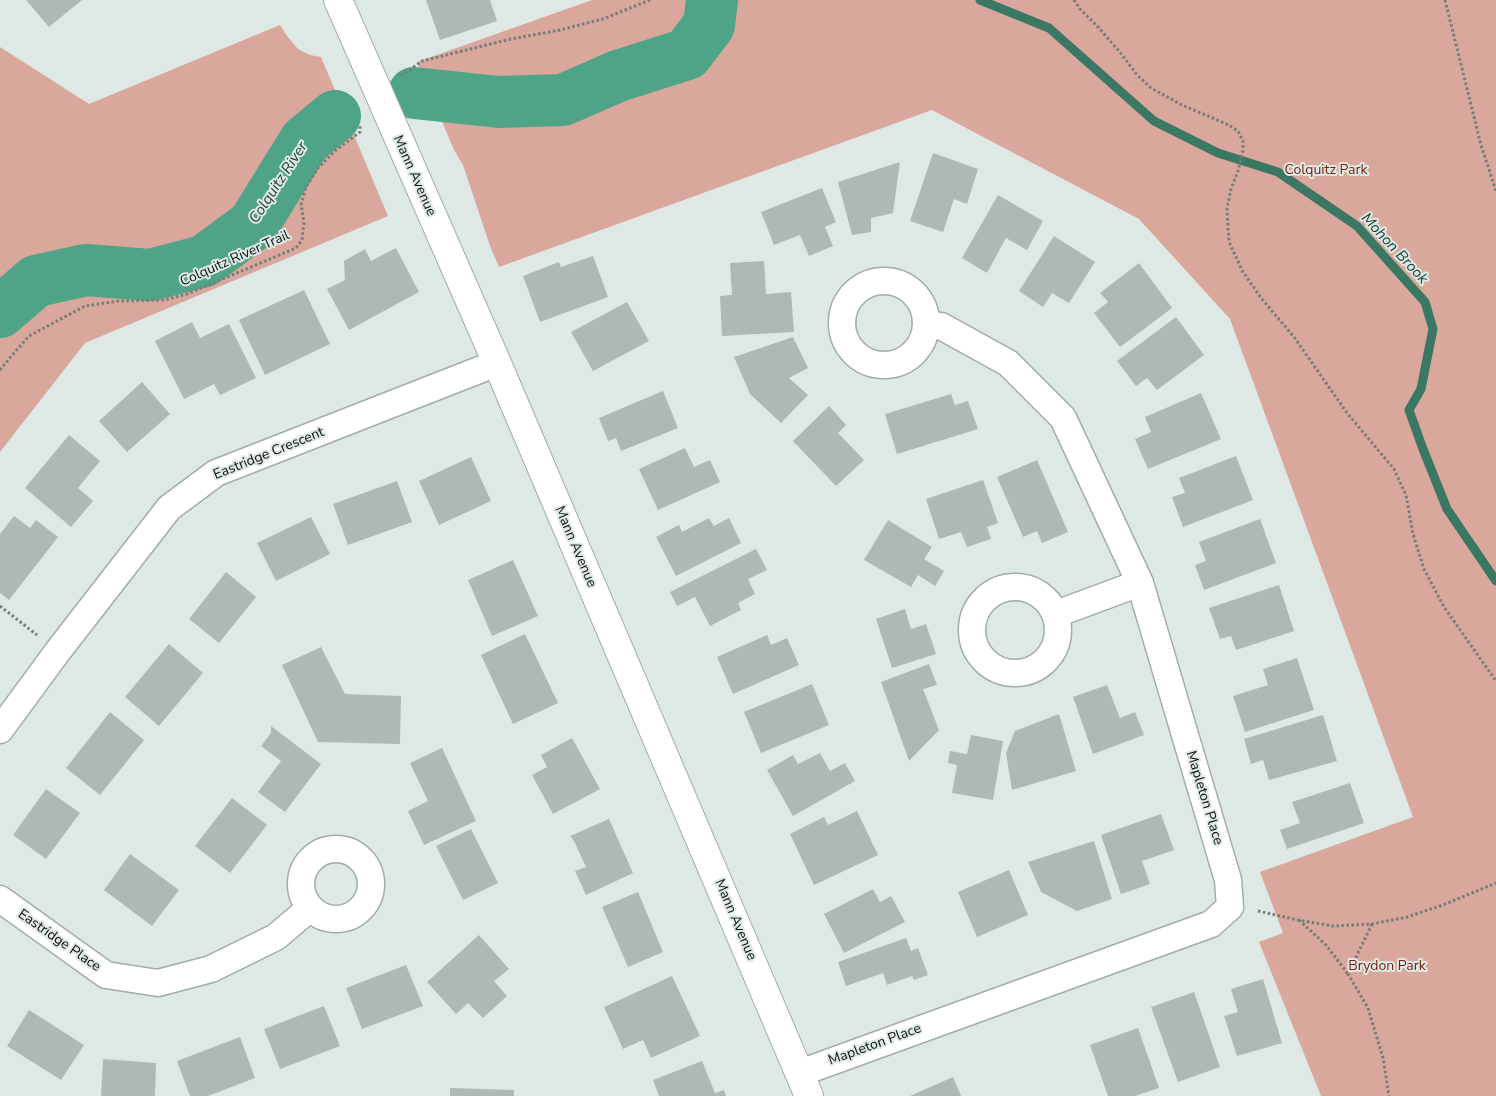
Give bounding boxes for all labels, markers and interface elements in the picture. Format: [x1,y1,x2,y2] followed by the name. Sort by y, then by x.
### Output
[389,133,439,219] street label: Mann Avenue
[246,139,312,227] water label: Colquitz River
[1285,163,1367,179] park label: Colquitz Park
[1357,210,1431,288] water label: Mohon Brook
[178,227,292,291] street label: Colquitz River Trail
[211,424,327,484] street label: Eastridge Crescent
[550,504,600,590] street label: Mann Avenue
[1182,749,1226,847] street label: Mapleton Place
[710,877,760,963] street label: Mann Avenue
[14,906,104,976] street label: Eastridge Place
[1348,959,1426,975] park label: Brydon Park
[826,1020,924,1070] street label: Mapleton Place

